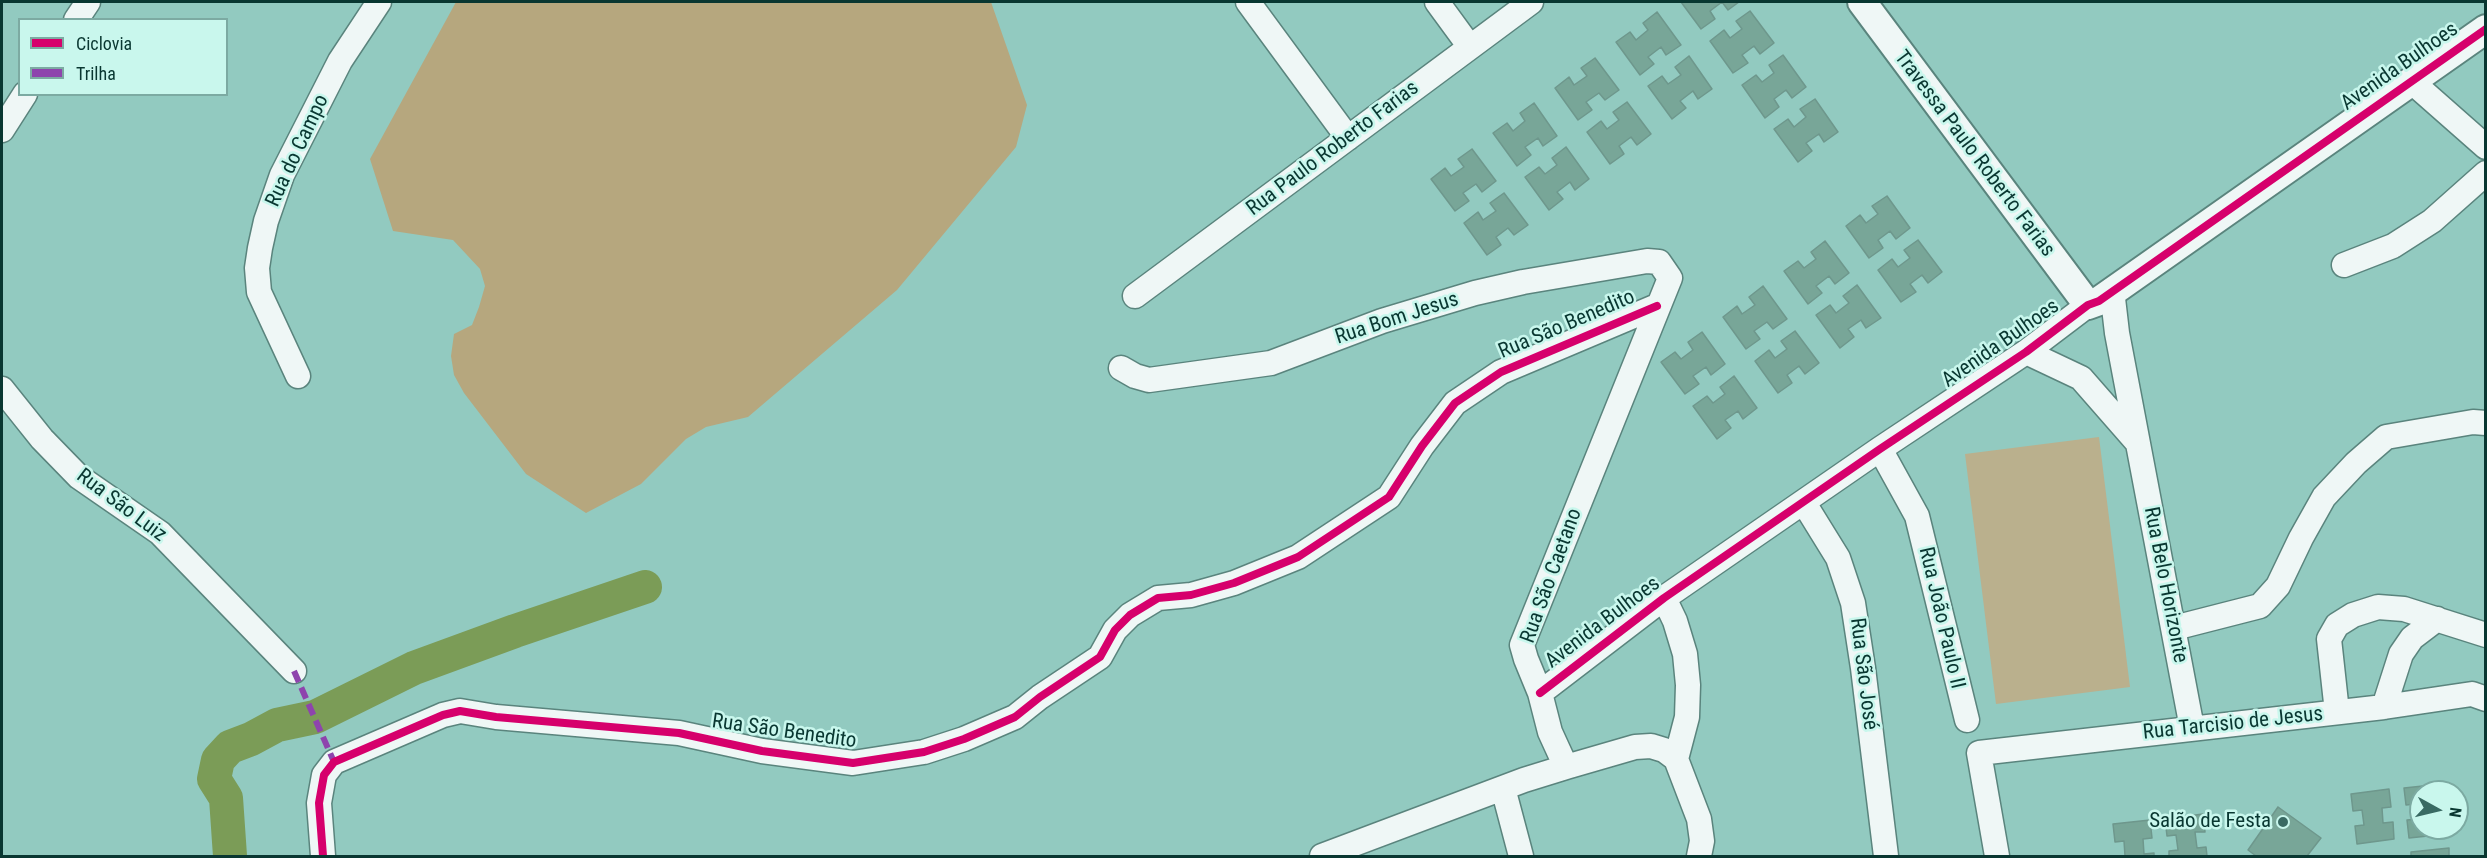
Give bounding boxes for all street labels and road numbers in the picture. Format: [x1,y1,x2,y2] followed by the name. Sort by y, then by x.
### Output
[2337,17,2463,117] street label: Avenida Bulhoes
[1888,46,2060,262] street label: Travessa Paulo Roberto Farias
[1242,76,1424,222] street label: Rua Paulo Roberto Farias
[261,91,335,211] street label: Rua do Campo
[1495,285,1639,365] street label: Rua São Benedito
[1332,287,1462,351] street label: Rua Bom Jesus
[1938,294,2064,394] street label: Avenida Bulhoes
[71,464,171,548] street label: Rua São Luiz
[1516,505,1588,647] street label: Rua São Caetano
[2138,505,2192,665] street label: Rua Belo Horizonte
[1912,545,1970,691] street label: Rua João Paulo II
[1541,572,1665,674] street label: Avenida Bulhoes
[1844,617,1882,731] street label: Rua São José
[2142,702,2324,746] street label: Rua Tarcisio de Jesus
[710,709,858,755] street label: Rua São Benedito

